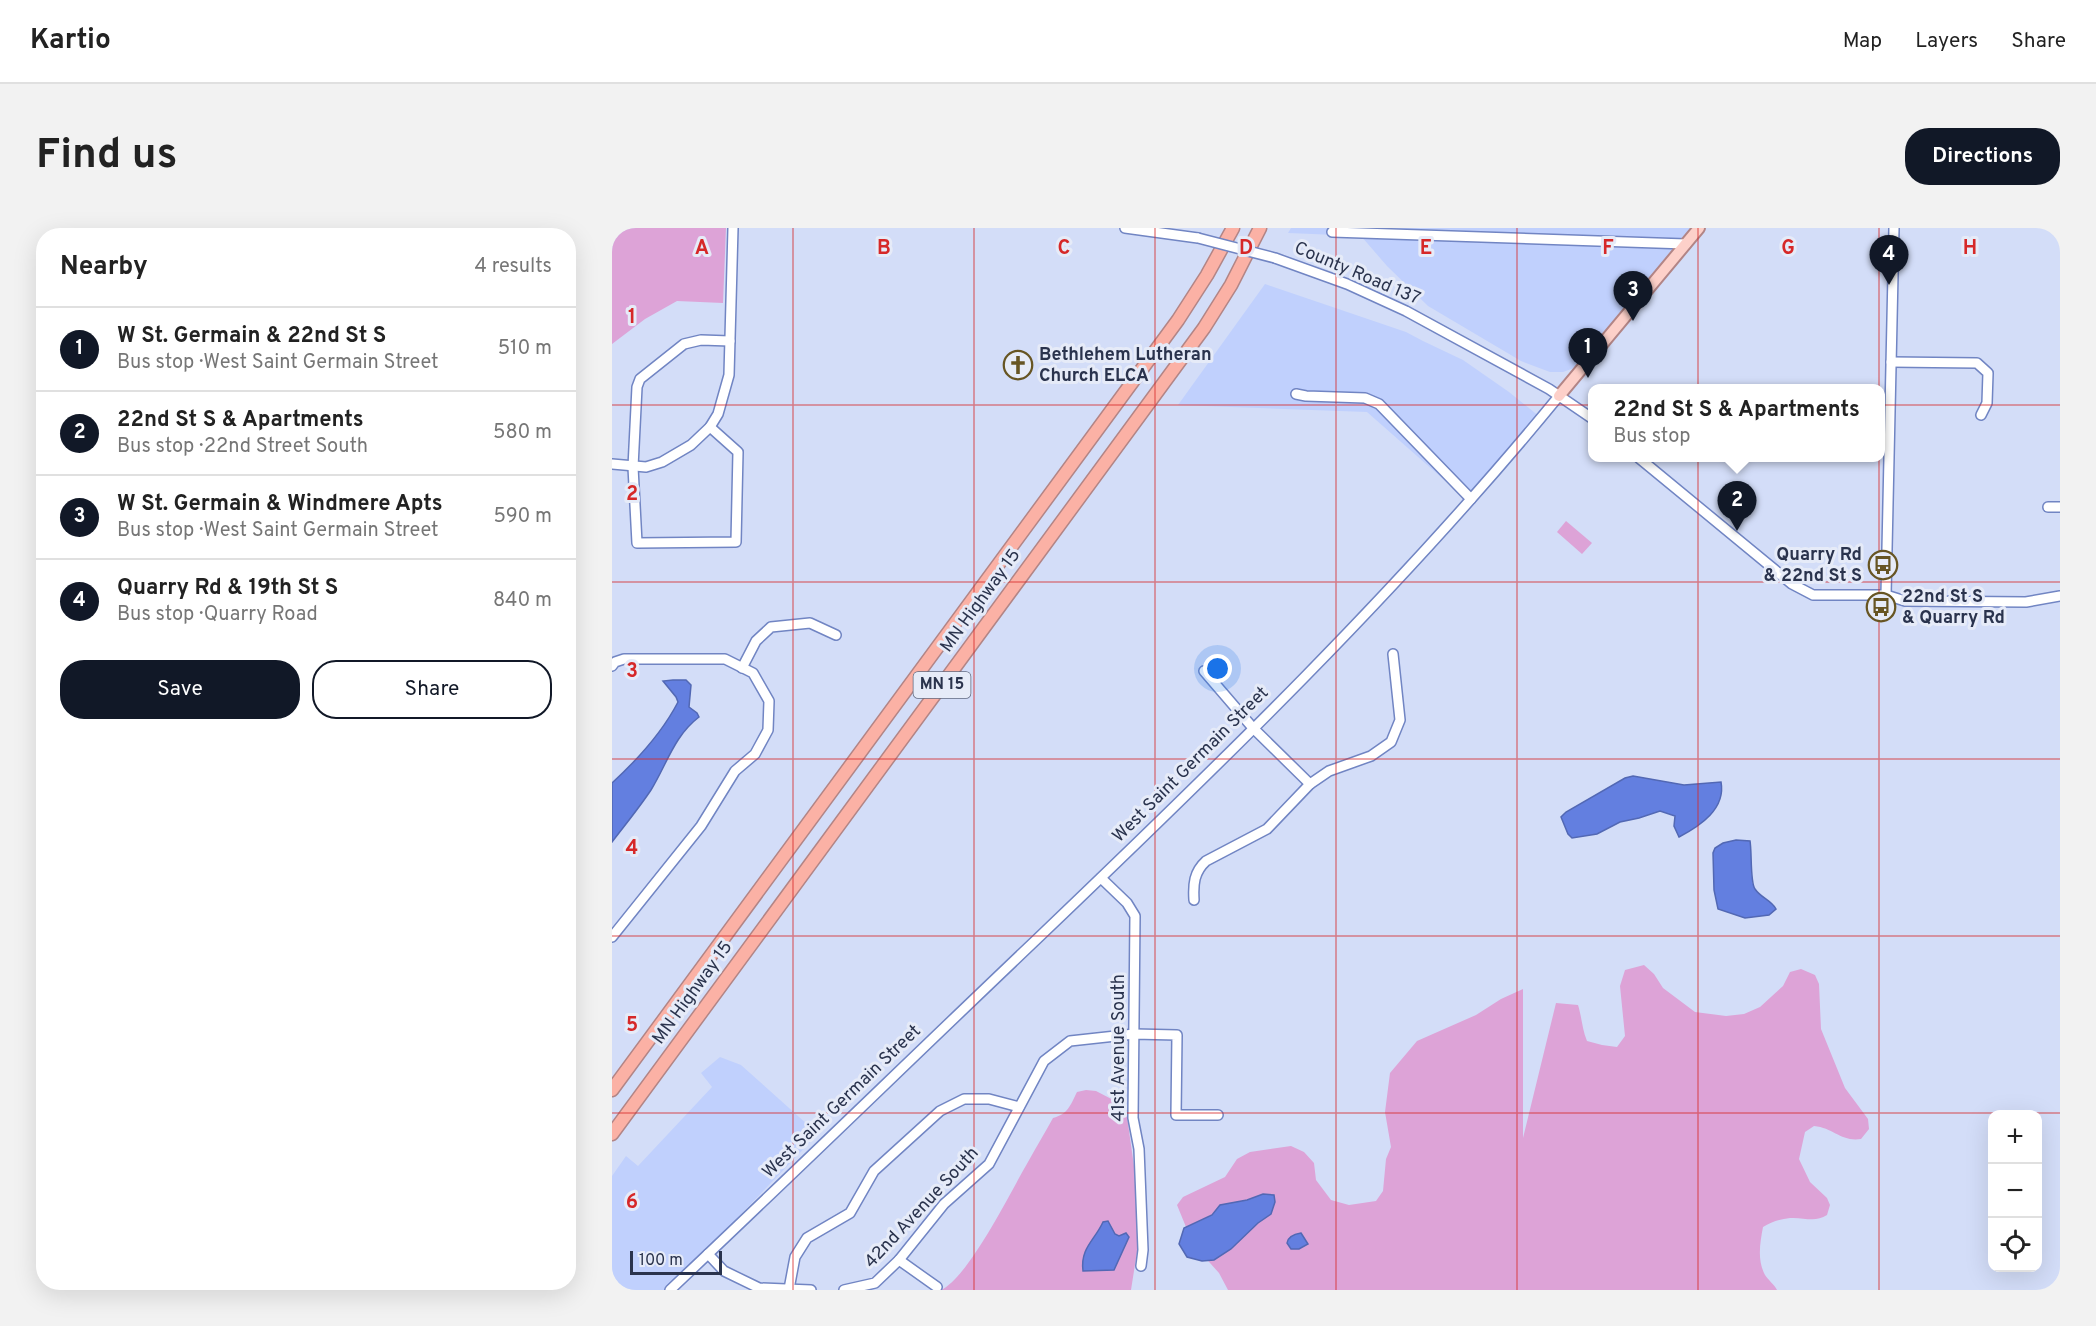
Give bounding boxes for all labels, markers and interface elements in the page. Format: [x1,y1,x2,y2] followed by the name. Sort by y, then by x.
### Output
[30,23,111,59] text: Kartio
[1843,28,1882,55] text: Map
[1915,28,1978,55] text: Layers
[2011,28,2066,55] text: Share
[1905,128,2060,185] button: Directions
[36,130,177,183] text: Find us
[695,236,709,262] text: A
[877,236,891,262] text: B
[1058,236,1070,262] text: C
[1239,236,1253,262] text: D
[1420,236,1432,262] text: E
[1602,236,1614,262] text: F
[1781,236,1795,262] text: G
[1870,236,1908,285] pin: 4
[1963,236,1977,262] text: H
[1290,237,1424,311] street label: County Road 137
[60,251,148,284] text: Nearby
[475,254,552,280] text: 4 results
[1614,272,1652,321] pin: 3
[628,305,636,331] text: 1
[117,323,386,350] text: W St. Germain & 22nd St S
[1568,328,1608,378] pin: 1
[76,336,84,362] text: 1
[498,336,552,362] text: 510 m
[1039,344,1212,388] place label: Bethlehem Lutheran Church ELCA
[1002,349,1034,381] church icon: Bethlehem Lutheran Church ELCA
[117,350,439,376] text: Bus stop · West Saint Germain Street
[1588,384,1885,462] popup
[1613,397,1860,424] text: 22nd St S & Apartments
[117,407,364,434] text: 22nd St S & Apartments
[73,420,86,446] text: 2
[493,420,552,446] text: 580 m
[1613,424,1691,450] text: Bus stop
[117,434,368,460] text: Bus stop · 22nd Street South
[626,482,638,508] text: 2
[1718,482,1756,531] pin: 2
[117,491,443,518] text: W St. Germain & Windmere Apts
[74,504,86,530] text: 3
[494,504,552,530] text: 590 m
[117,518,439,544] text: Bus stop · West Saint Germain Street
[1764,544,1862,588] place label: Quarry Rd & 22nd St S
[936,545,1026,657] street label: MN Highway 15
[1867,549,1899,581] bus stop icon: Quarry Rd & 22nd St S
[117,575,338,602] text: Quarry Rd & 19th St S
[1902,586,2005,630] place label: 22nd St S & Quarry Rd
[73,588,86,614] text: 4
[493,588,552,614] text: 840 m
[1865,591,1897,623] bus stop icon: 22nd St S & Quarry Rd
[117,602,318,628] text: Bus stop · Quarry Road
[1203,654,1232,683] your location
[626,659,638,685] text: 3
[60,660,300,719] button: Save
[312,660,552,719] button: Share
[914,672,970,698] road number: MN 15
[1108,682,1274,848] street label: West Saint Germain Street
[626,836,638,862] text: 4
[648,937,738,1049] street label: MN Highway 15
[1108,974,1131,1122] street label: 41st Avenue South
[626,1013,638,1039] text: 5
[758,1020,926,1184] street label: West Saint Germain Street
[1988,1110,2042,1272] map controls
[1988,1110,2042,1164] button: +
[860,1142,984,1274] street label: 42nd Avenue South
[1988,1164,2042,1218] button: −
[626,1190,638,1216] text: 6
[1988,1218,2042,1272] button: locate
[630,1248,722,1276] scale bar
[639,1251,683,1271] text: 100 m

